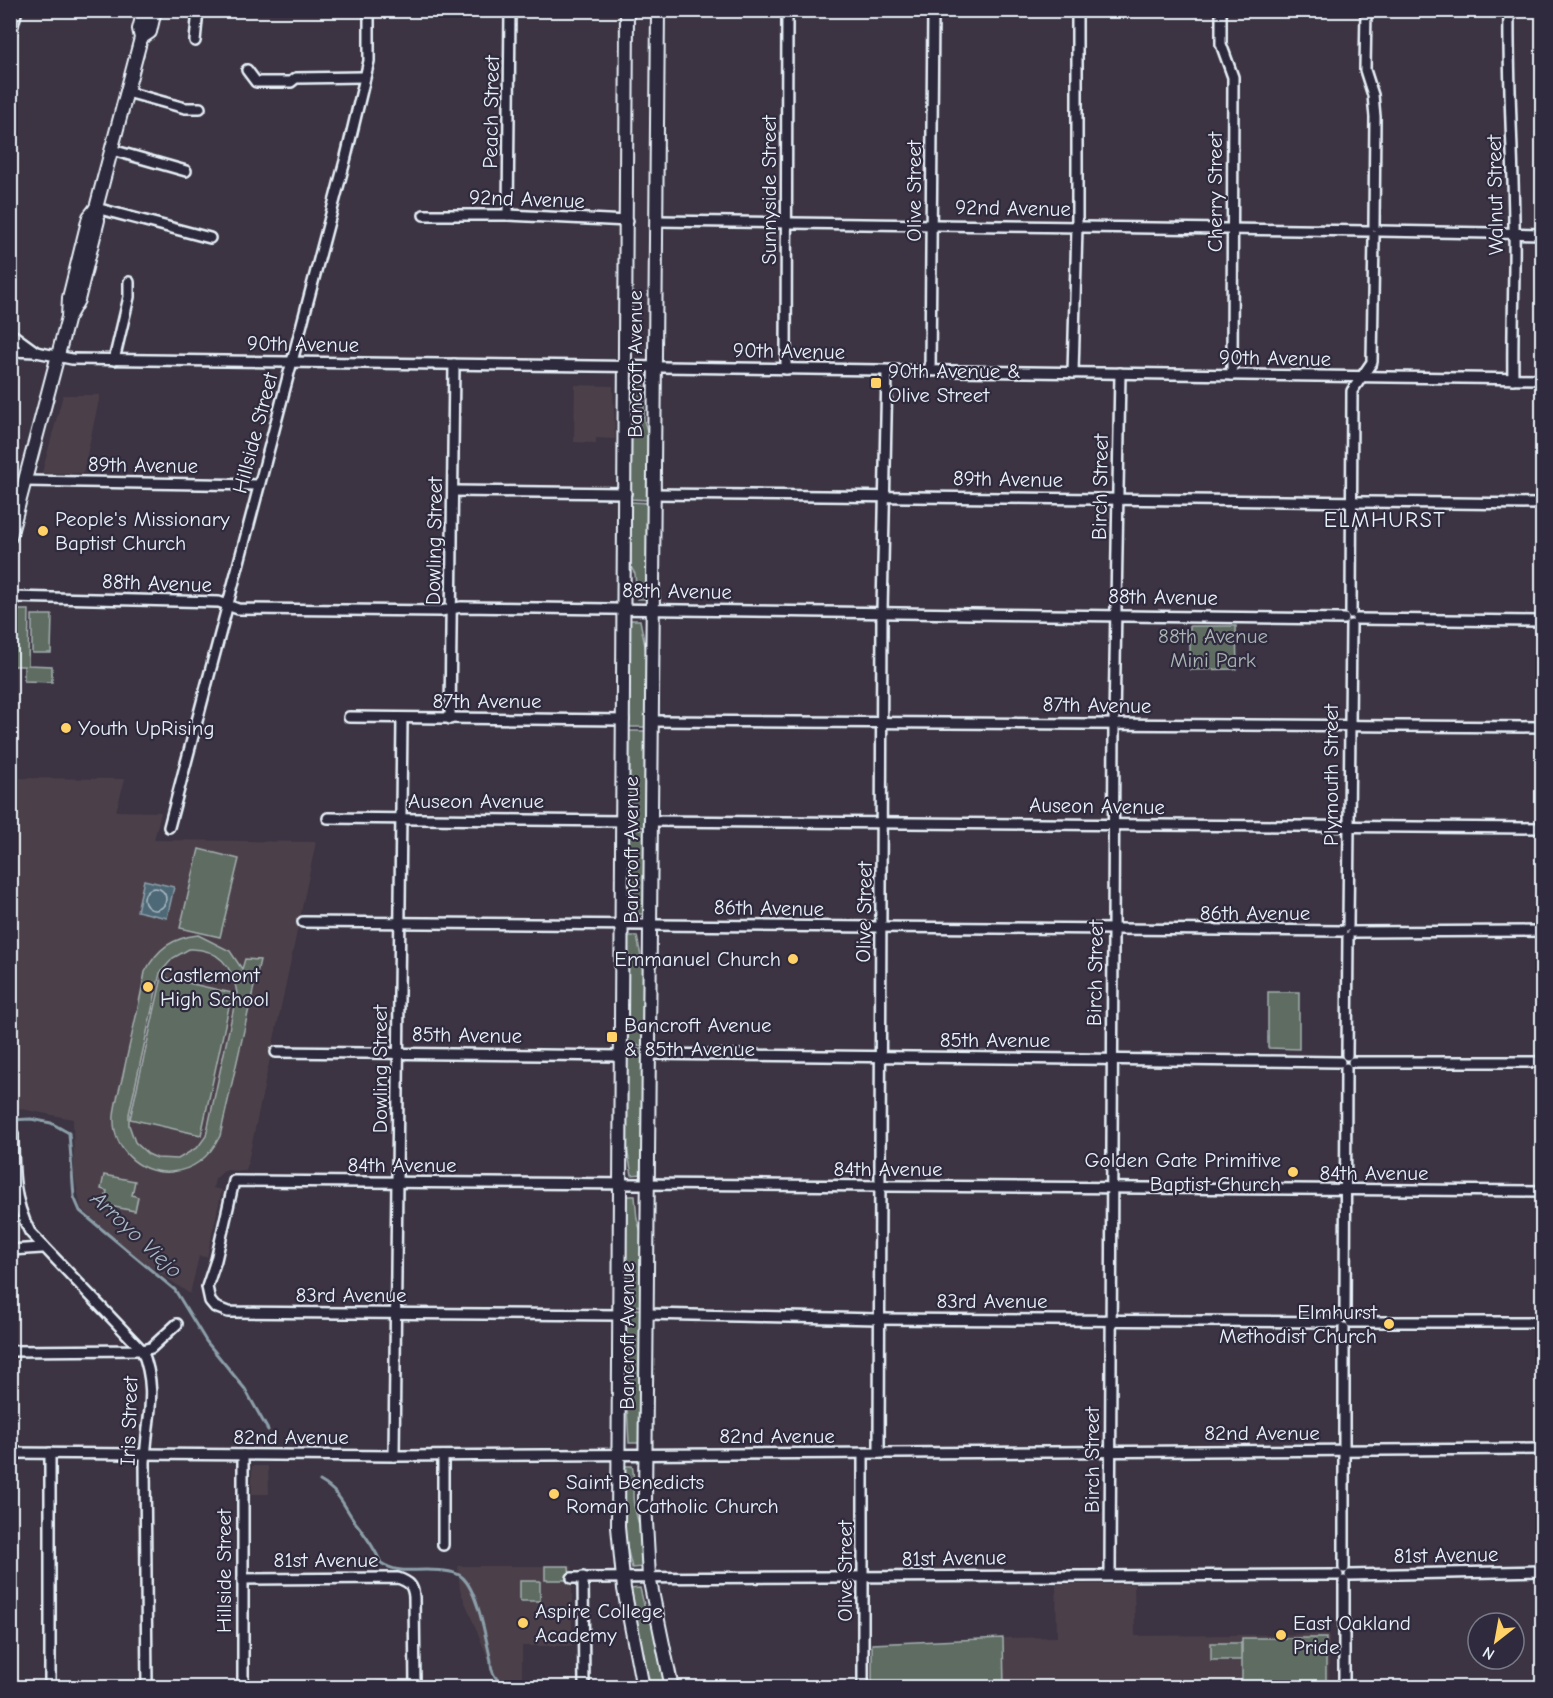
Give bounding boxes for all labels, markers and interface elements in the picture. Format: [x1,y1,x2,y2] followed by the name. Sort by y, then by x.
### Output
[478,54,504,169] street label: Peach Street
[757,114,781,265] street label: Sunnyside Street
[1203,131,1227,252] street label: Cherry Street
[1482,134,1508,255] street label: Walnut Street
[902,139,926,242] street label: Olive Street
[469,185,585,213] street label: 92nd Avenue
[955,195,1071,221] street label: 92nd Avenue
[623,290,647,438] street label: Bancroft Avenue
[247,331,359,357] street label: 90th Avenue
[733,338,845,364] street label: 90th Avenue
[1219,345,1331,371] street label: 90th Avenue
[888,359,1021,407] place label: 90th Avenue & Olive Street
[227,369,283,496] street label: Hillside Street
[869,376,883,390] marker: 90th Avenue & Olive Street
[1087,433,1113,540] street label: Birch Street
[88,452,198,478] street label: 89th Avenue
[953,466,1063,492] street label: 89th Avenue
[421,476,447,605] street label: Dowling Street
[55,507,230,555] place label: People's Missionary Baptist Church
[1324,507,1446,533] district label: ELMHURST
[36,524,50,538] marker: People's Missionary Baptist Church
[102,569,212,597] street label: 88th Avenue
[622,578,732,604] street label: 88th Avenue
[1108,584,1218,610] street label: 88th Avenue
[1158,624,1268,672] park label: 88th Avenue Mini Park
[433,689,541,713] street label: 87th Avenue
[1042,692,1152,718] street label: 87th Avenue
[1319,703,1343,846] street label: Plymouth Street
[78,716,215,740] place label: Youth UpRising
[59,721,73,735] marker: Youth UpRising
[619,776,643,924] street label: Bancroft Avenue
[408,789,544,813] street label: Auseon Avenue
[1029,793,1165,819] street label: Auseon Avenue
[851,860,877,963] street label: Olive Street
[714,895,824,921] street label: 86th Avenue
[1200,901,1310,925] street label: 86th Avenue
[1082,919,1108,1026] street label: Birch Street
[614,947,781,971] place label: Emmanuel Church
[786,952,800,966] marker: Emmanuel Church
[160,963,269,1011] place label: Castlemont High School
[141,980,155,994] marker: Castlemont High School
[368,1004,392,1133] street label: Dowling Street
[624,1013,771,1061] place label: Bancroft Avenue & 85th Avenue
[412,1022,522,1048] street label: 85th Avenue
[940,1028,1050,1052] street label: 85th Avenue
[605,1030,619,1044] marker: Bancroft Avenue & 85th Avenue
[1085,1148,1281,1196] place label: Golden Gate Primitive Baptist Church
[347,1153,457,1177] street label: 84th Avenue
[833,1157,943,1181] street label: 84th Avenue
[1319,1161,1429,1185] street label: 84th Avenue
[1286,1165,1300,1179] marker: Golden Gate Primitive Baptist Church
[85,1185,187,1284] water label: Arroyo Viejo
[615,1262,639,1410] street label: Bancroft Avenue
[295,1283,407,1307] street label: 83rd Avenue
[936,1289,1048,1313] street label: 83rd Avenue
[1219,1300,1378,1348] place label: Elmhurst Methodist Church
[1382,1317,1396,1331] marker: Elmhurst Methodist Church
[115,1375,143,1466] street label: Iris Street
[1080,1406,1104,1513] street label: Birch Street
[1204,1421,1320,1445] street label: 82nd Avenue
[719,1424,835,1448] street label: 82nd Avenue
[233,1425,349,1449] street label: 82nd Avenue
[566,1470,779,1518] place label: Saint Benedicts Roman Catholic Church
[547,1487,561,1501] marker: Saint Benedicts Roman Catholic Church
[212,1508,236,1633] street label: Hillside Street
[833,1519,857,1622] street label: Olive Street
[1393,1542,1499,1568] street label: 81st Avenue
[901,1545,1007,1571] street label: 81st Avenue
[274,1548,378,1572] street label: 81st Avenue
[535,1599,663,1647] place label: Aspire College Academy
[1293,1611,1411,1659] place label: East Oakland Pride
[1466,1611,1526,1671] north arrow
[516,1616,530,1630] marker: Aspire College Academy
[1274,1628,1288,1642] marker: East Oakland Pride
[1480,1643,1498,1663] text: N

